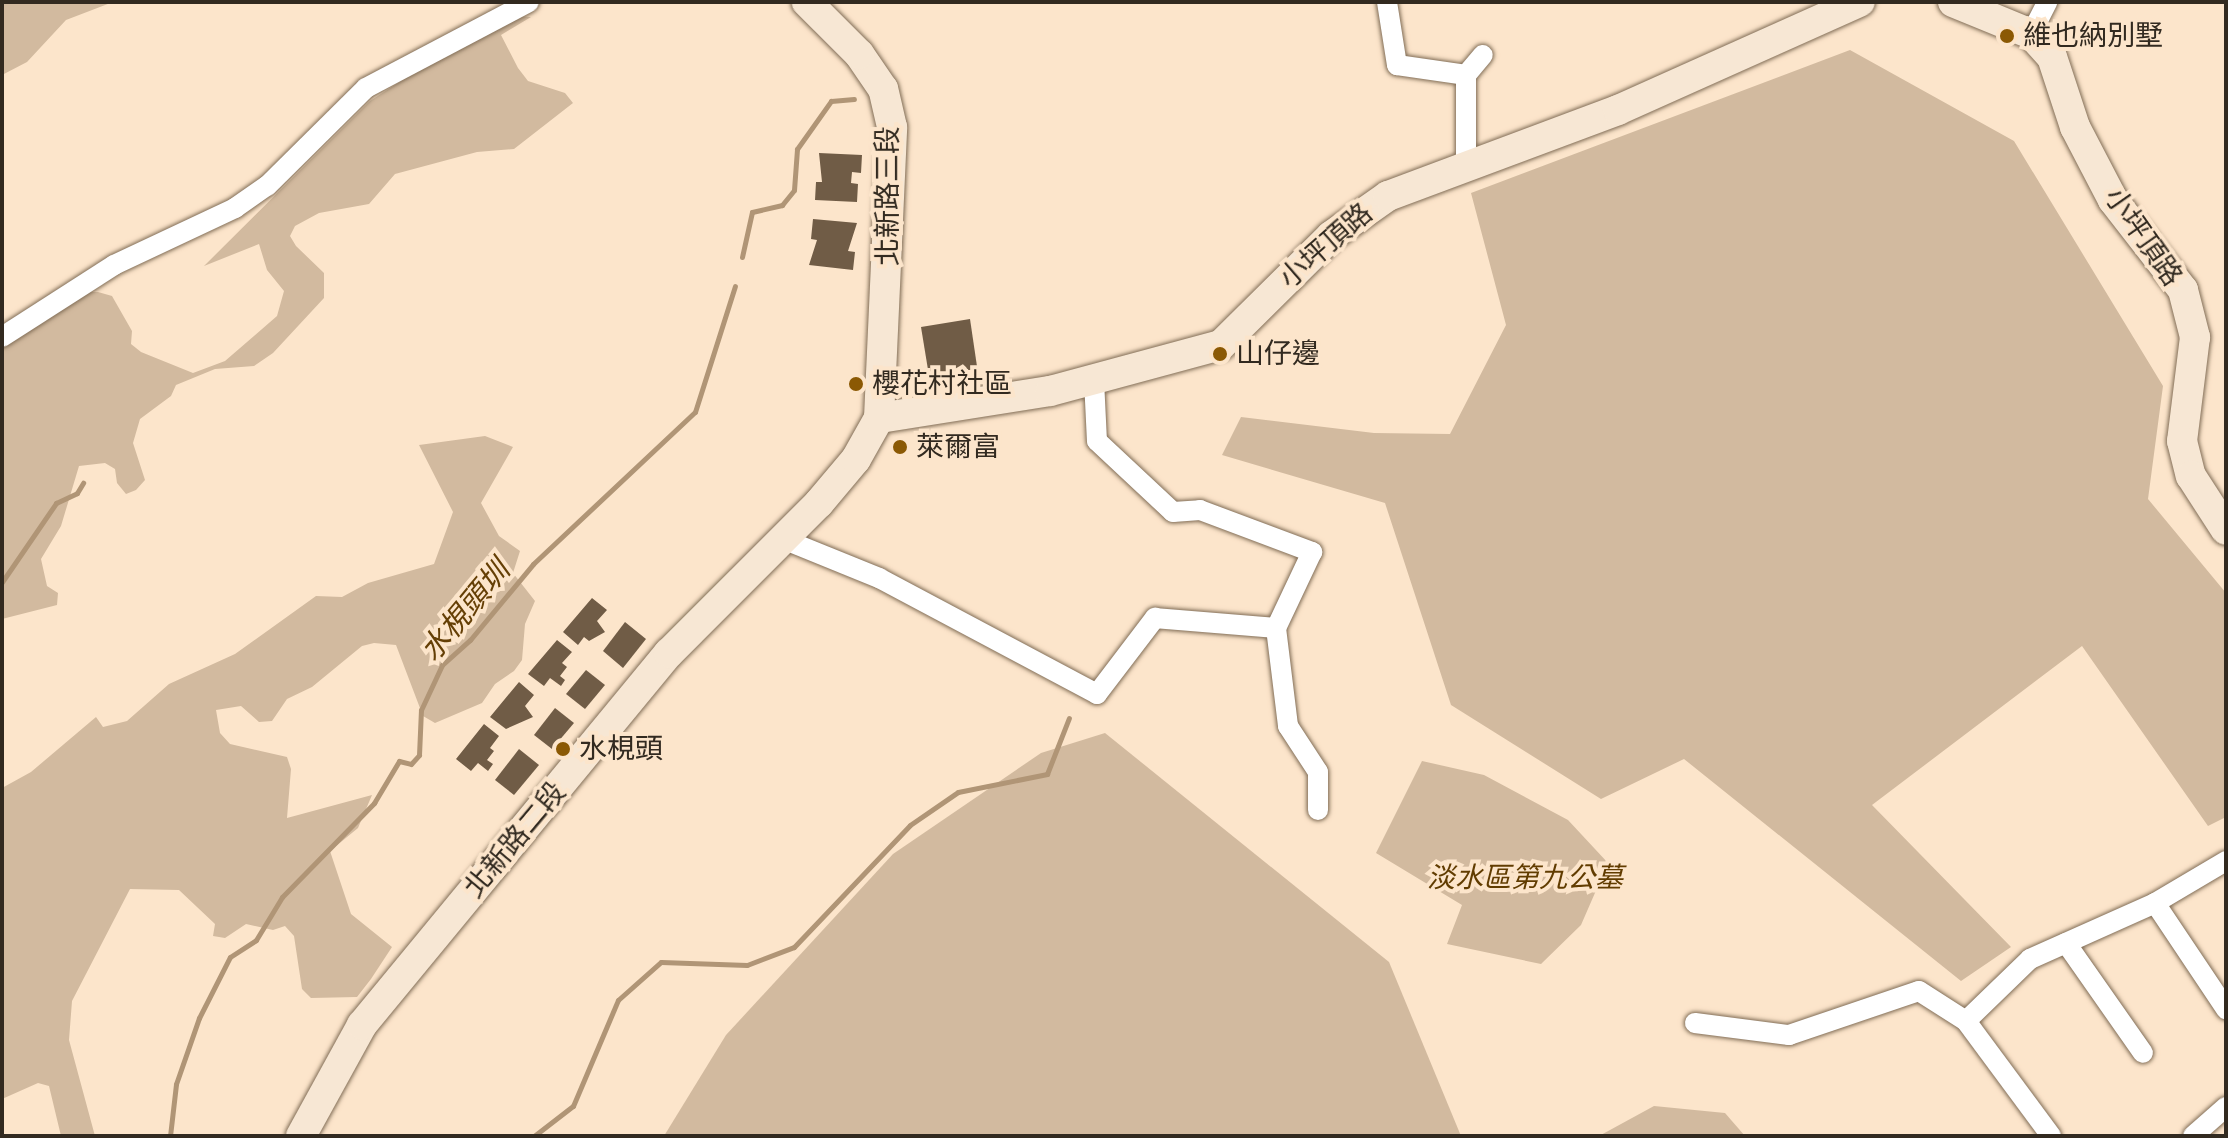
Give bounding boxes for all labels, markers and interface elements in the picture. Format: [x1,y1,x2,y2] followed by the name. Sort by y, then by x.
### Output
[2023,19,2163,53] place label: 維也納別墅
[1998,27,2016,45] marker: 維也納別墅
[871,126,905,266] street label: 北新路三段
[2097,181,2189,293] street label: 小坪頂路
[1273,197,1379,295] street label: 小坪頂路
[1236,337,1320,371] place label: 山仔邊
[1211,345,1229,363] marker: 山仔邊
[872,367,1012,401] place label: 櫻花村社區
[847,375,865,393] marker: 櫻花村社區
[916,430,1000,464] place label: 萊爾富
[891,438,909,456] marker: 萊爾富
[413,553,517,669] water label: 水梘頭圳
[579,732,663,766] place label: 水梘頭
[554,740,572,758] marker: 水梘頭
[457,776,573,904] street label: 北新路二段
[1427,861,1623,895] park label: 淡水區第九公墓

